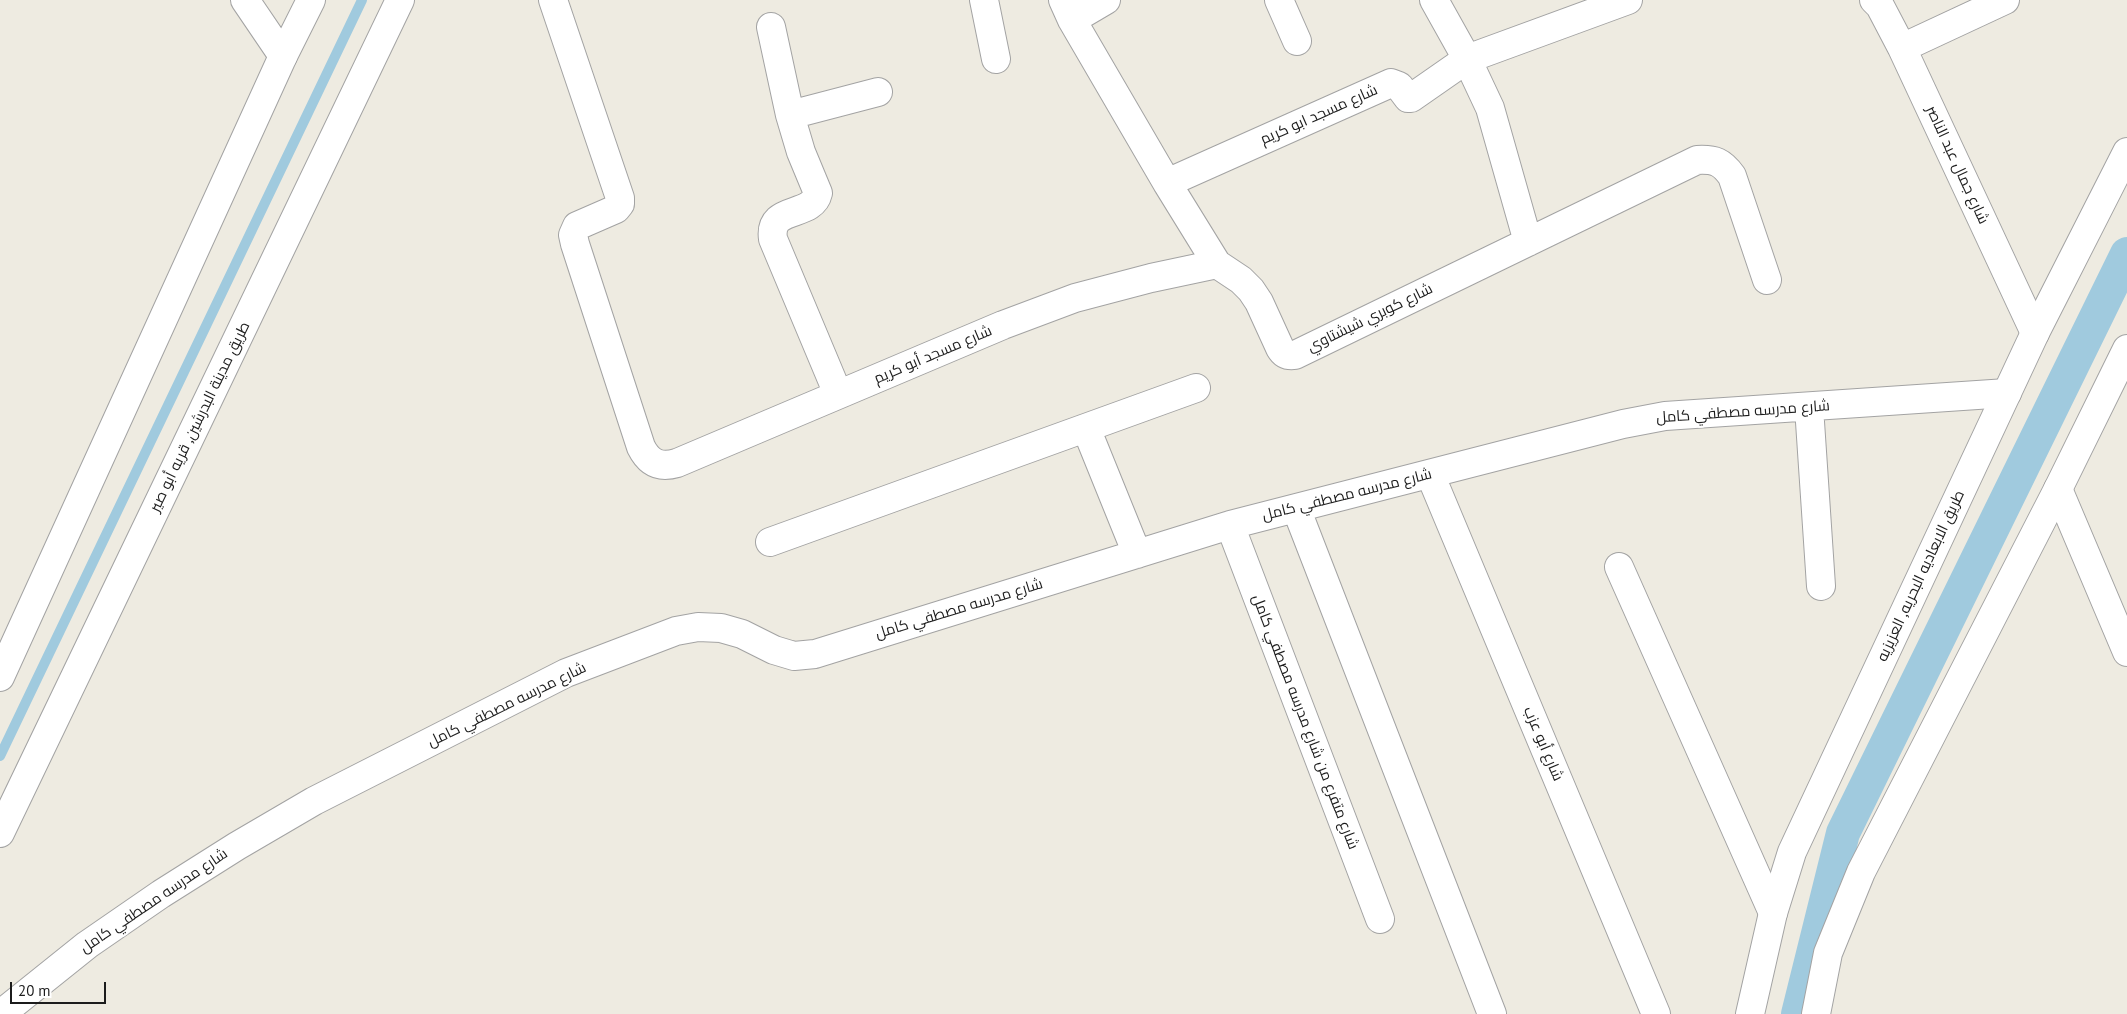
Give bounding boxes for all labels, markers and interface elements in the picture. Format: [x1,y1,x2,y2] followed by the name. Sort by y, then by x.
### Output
[1258,81,1380,149] street label: شارع مسجد ابو كريم
[1922,103,1992,227] street label: شارع جمال عبد الناصر
[1304,280,1436,356] street label: شارع كوبري شيشتاوي
[146,319,254,515] street label: طريق مدينة البدرشين, قريه أبو صير
[871,322,995,388] street label: شارع مسجد أبو كريم
[1656,397,1830,427] street label: شارع مدرسه مصطفي كامل
[1260,465,1434,525] street label: شارع مدرسه مصطفي كامل
[1873,487,1969,665] street label: طريق الابعاديه البحريه, العزيزيه
[873,575,1045,643] street label: شارع مدرسه مصطفي كامل
[1248,592,1362,852] street label: شارع متفرع من شارع مدرسه مصطفي كامل
[425,659,589,751] street label: شارع مدرسه مصطفي كامل
[1519,704,1567,784] street label: شارع أبو عزب
[77,845,231,957] street label: شارع مدرسه مصطفي كامل
[12,972,109,1004] scale bar
[18,981,51,1000] text: 20 m

